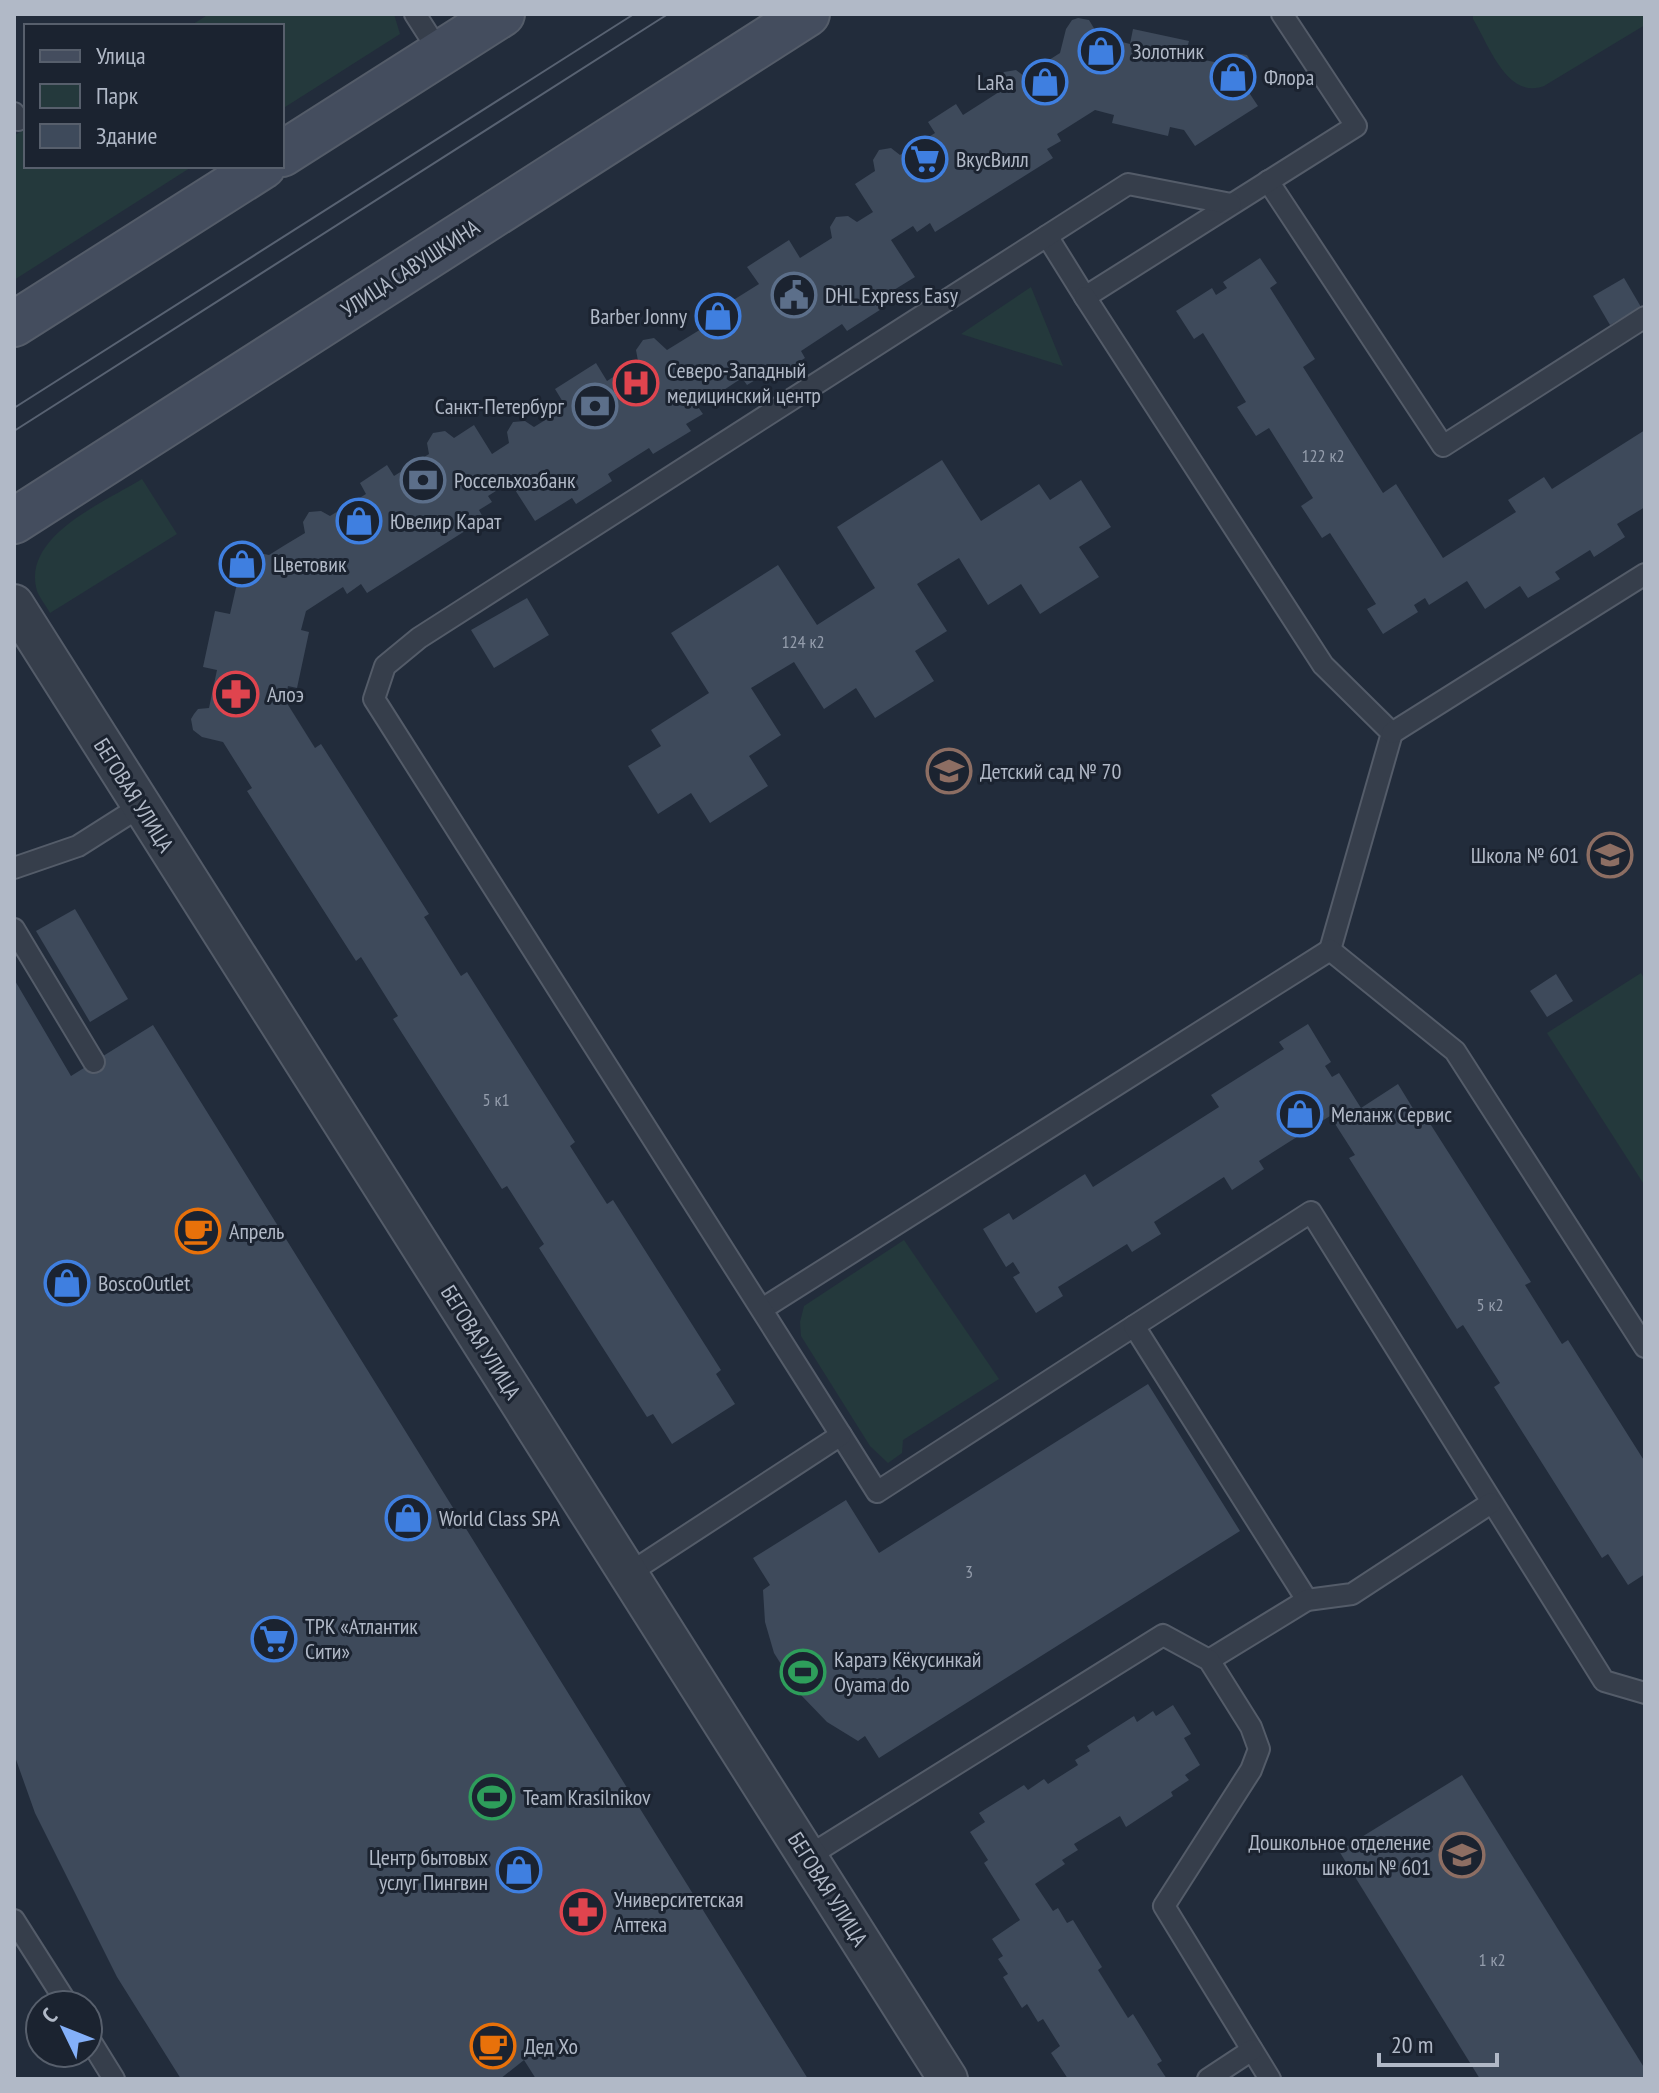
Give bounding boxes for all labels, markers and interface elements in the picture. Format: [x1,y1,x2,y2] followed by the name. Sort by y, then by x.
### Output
[24,24,284,168] legend
[1077,27,1125,75] shop icon: Золотник
[1132,37,1204,65] place label: Золотник
[96,40,146,71] text: Улица
[1209,53,1257,101] shop icon: Флора
[1021,58,1069,106] shop icon: LaRa
[1264,63,1314,91] place label: Флора
[977,68,1014,96] place label: LaRa
[96,80,139,111] text: Парк
[96,120,157,151] text: Здание
[901,135,949,183] supermarket icon: ВкусВилл
[956,145,1029,173] place label: ВкусВилл
[335,212,485,323] street label: УЛИЦА САВУШКИНА
[770,271,818,319] public building icon: DHL Express Easy
[825,281,959,309] place label: DHL Express Easy
[694,292,742,340] shop icon: Barber Jonny
[590,302,688,330] place label: Barber Jonny
[667,356,821,409] place label: Северо-Западный медицинский центр
[612,359,660,407] hospital icon: Северо-Западный медицинский центр
[571,382,619,430] bank icon: Санкт-Петербург
[435,392,564,420] place label: Санкт-Петербург
[1301,444,1345,467] house number: 122 к2
[399,456,447,504] bank icon: Россельхозбанк
[454,466,576,494] place label: Россельхозбанк
[335,497,383,545] shop icon: Ювелир Карат
[390,507,502,535] place label: Ювелир Карат
[218,540,266,588] shop icon: Цветовик
[273,550,347,578] place label: Цветовик
[781,630,825,653] house number: 124 к2
[212,670,260,718] pharmacy icon: Алоэ
[267,680,304,708] place label: Алоэ
[88,733,180,858] street label: БЕГОВАЯ УЛИЦА
[925,747,973,795] school or university icon: Детский сад № 70
[980,757,1121,785] place label: Детский сад № 70
[1586,831,1634,879] school or university icon: Школа № 601
[1471,841,1579,869] place label: Школа № 601
[483,1088,509,1111] house number: 5 к1
[1276,1090,1324,1138] shop icon: Меланж Сервис
[1331,1100,1452,1128] place label: Меланж Сервис
[174,1207,222,1255] cafe icon: Апрель
[229,1217,284,1245] place label: Апрель
[43,1259,91,1307] shop icon: BoscoOutlet
[98,1269,190,1297] place label: BoscoOutlet
[435,1280,527,1405] street label: БЕГОВАЯ УЛИЦА
[1477,1293,1503,1316] house number: 5 к2
[384,1494,432,1542] shop icon: World Class SPA
[439,1504,561,1532] place label: World Class SPA
[965,1560,973,1583] house number: 3
[305,1612,418,1665] place label: ТРК «Атлантик Сити»
[250,1615,298,1663] supermarket icon: ТРК «Атлантик Сити»
[834,1645,981,1698] place label: Каратэ Кёкусинкай Oyama do
[779,1648,827,1696] sports icon: Каратэ Кёкусинкай Oyama do
[468,1773,516,1821] sports icon: Team Krasilnikov
[523,1783,651,1811] place label: Team Krasilnikov
[782,1827,874,1952] street label: БЕГОВАЯ УЛИЦА
[1248,1828,1431,1881] place label: Дошкольное отделение школы № 601
[1438,1831,1486,1879] school or university icon: Дошкольное отделение школы № 601
[369,1843,488,1896] place label: Центр бытовых услуг Пингвин
[495,1846,543,1894] shop icon: Центр бытовых услуг Пингвин
[614,1885,743,1938] place label: Университетская Аптека
[559,1888,607,1936] pharmacy icon: Университетская Аптека
[1479,1948,1505,1971] house number: 1 к2
[24,1989,104,2069] north arrow
[36,2002,63,2029] text: С
[1379,2017,1497,2067] scale bar
[469,2022,517,2070] cafe icon: Дед Хо
[1391,2029,1433,2060] text: 20 m
[524,2032,578,2060] place label: Дед Хо

